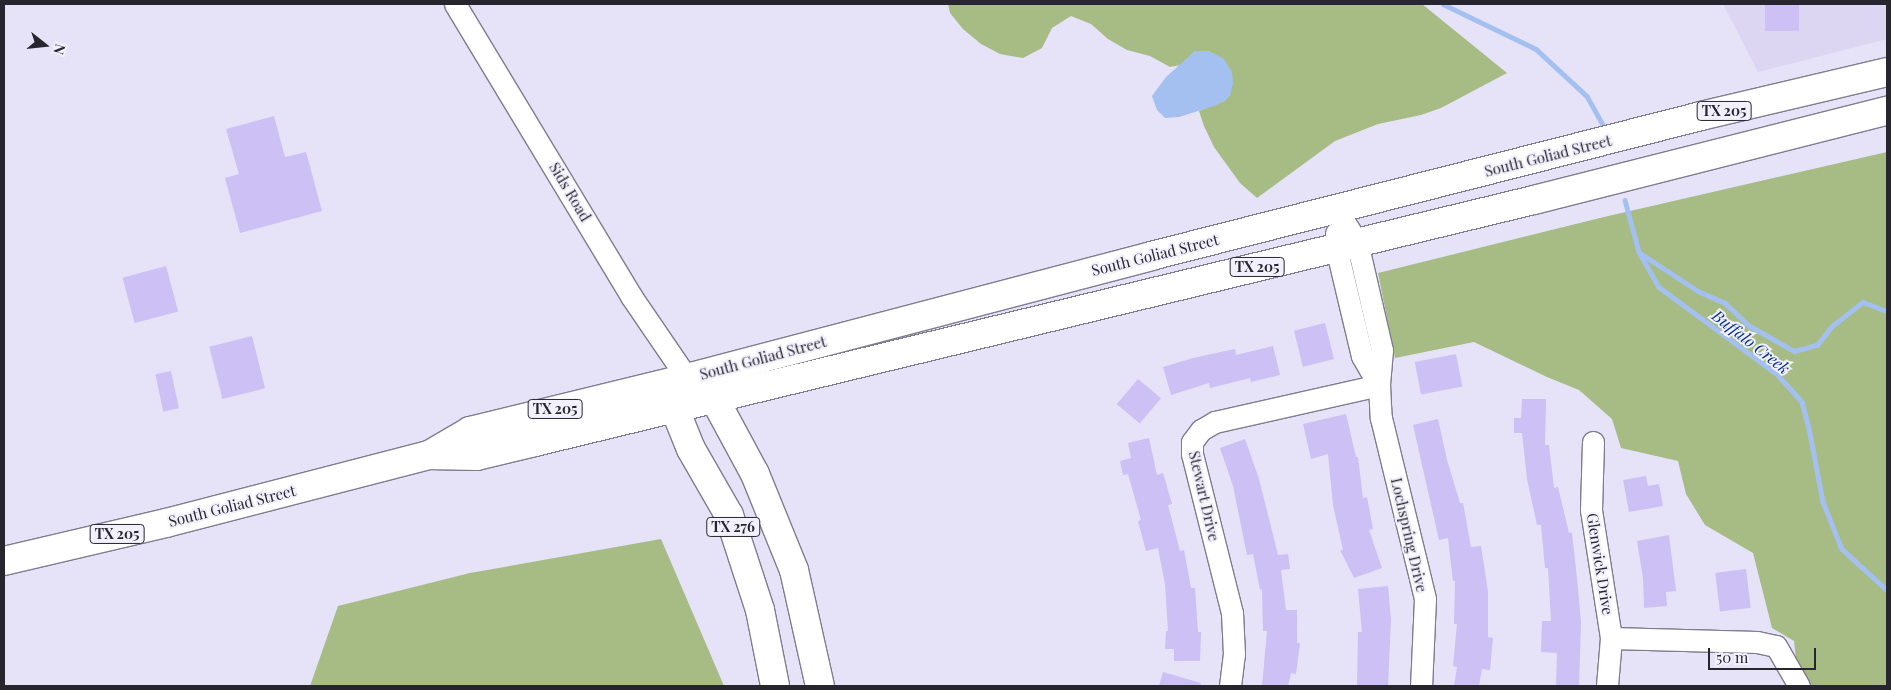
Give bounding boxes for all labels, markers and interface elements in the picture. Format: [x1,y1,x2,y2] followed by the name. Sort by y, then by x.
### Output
[20,20,70,70] north arrow
[49,42,70,57] text: N
[1695,100,1753,122] road number: TX 205
[1483,131,1613,181] street label: South Goliad Street
[545,159,595,225] street label: Sids Road
[1090,230,1220,280] street label: South Goliad Street
[1228,256,1286,278] road number: TX 205
[1709,306,1793,378] water label: Buffalo Creek
[698,332,828,384] street label: South Goliad Street
[526,398,584,420] road number: TX 205
[1185,449,1223,543] street label: Stewart Drive
[1387,476,1431,594] street label: Lochspring Drive
[167,481,297,531] street label: South Goliad Street
[1583,512,1617,616] street label: Glenwick Drive
[706,516,760,538] road number: TX 276
[88,522,146,546] road number: TX 205
[1711,638,1818,670] scale bar
[1716,647,1748,667] text: 50 m

